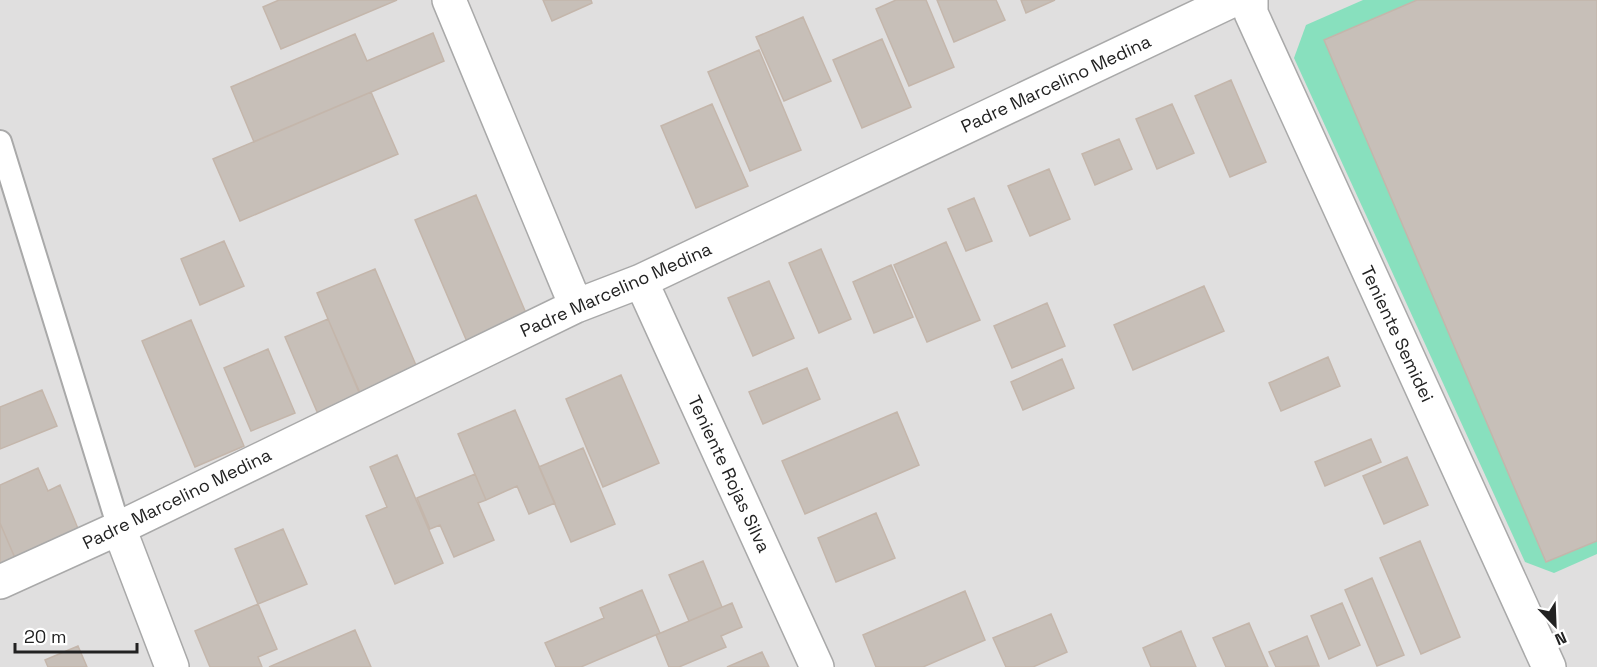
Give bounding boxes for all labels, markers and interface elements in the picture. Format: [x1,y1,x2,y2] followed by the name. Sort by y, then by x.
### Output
[957,29,1154,138] street label: Padre Marcelino Medina
[517,237,715,342] street label: Padre Marcelino Medina
[1356,262,1439,406] street label: Teniente Semidei
[683,392,776,556] street label: Teniente Rojas Silva
[79,443,275,554] street label: Padre Marcelino Medina
[1525,595,1585,655] north arrow
[15,616,136,654] scale bar
[24,625,67,648] text: 20 m
[1552,627,1570,650] text: N

